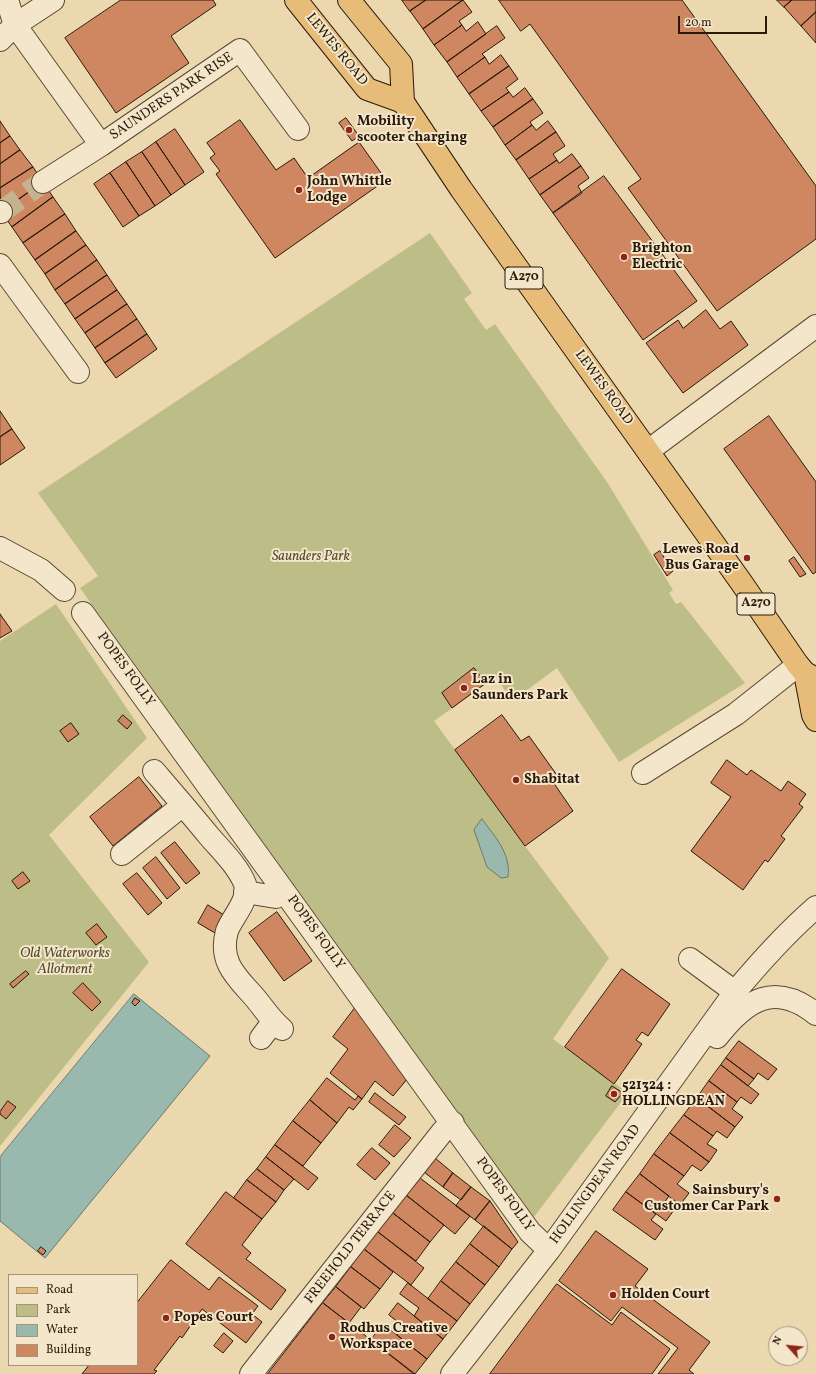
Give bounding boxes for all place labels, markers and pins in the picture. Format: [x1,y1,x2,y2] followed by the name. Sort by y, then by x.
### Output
[357,114,467,146] place label: Mobility scooter charging
[344,125,354,135] marker: Mobility scooter charging
[307,174,392,206] place label: John Whittle Lodge
[294,185,304,195] marker: John Whittle Lodge
[632,241,692,274] place label: Brighton Electric
[619,252,629,262] marker: Brighton Electric
[663,542,739,574] place label: Lewes Road Bus Garage
[742,553,752,563] marker: Lewes Road Bus Garage
[472,672,568,704] place label: Laz in Saunders Park
[459,683,469,693] marker: Laz in Saunders Park
[524,772,580,788] place label: Shabitat
[511,775,521,785] marker: Shabitat
[622,1078,725,1110] place label: 521324 : HOLLINGDEAN
[609,1089,619,1099] marker: 521324 : HOLLINGDEAN
[644,1183,769,1216] place label: Sainsbury's Customer Car Park
[772,1194,782,1204] marker: Sainsbury's Customer Car Park
[621,1287,710,1303] place label: Holden Court
[608,1290,618,1300] marker: Holden Court
[174,1310,253,1326] place label: Popes Court
[161,1313,171,1323] marker: Popes Court
[340,1321,448,1354] place label: Rodhus Creative Workspace
[327,1332,337,1342] marker: Rodhus Creative Workspace

